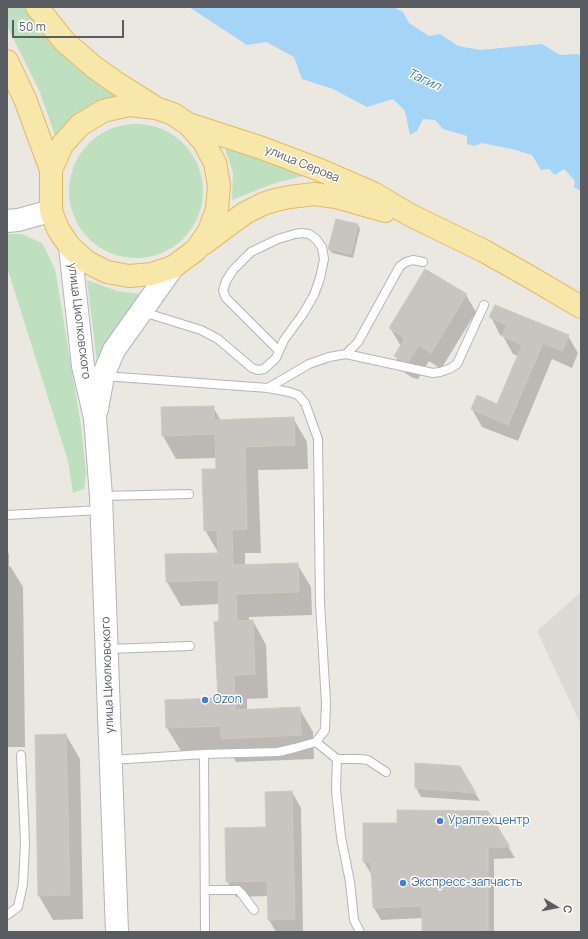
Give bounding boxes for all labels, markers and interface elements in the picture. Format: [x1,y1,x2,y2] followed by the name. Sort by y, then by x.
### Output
[14,12,126,38] scale bar
[19,18,46,35] text: 50 m
[405,66,443,94] water label: Тагил
[263,142,341,186] street label: улица Серова
[65,262,93,380] street label: улица Циолковского
[99,616,117,734] street label: улица Циолковского
[213,693,242,707] place label: Ozon
[200,695,210,705] marker: Ozon
[448,814,530,828] place label: Уралтехцентр
[435,816,445,826] marker: Уралтехцентр
[411,876,522,890] place label: Экспресс-запчасть
[398,878,408,888] marker: Экспресс-запчасть
[536,887,576,927] north arrow
[560,904,576,914] text: С

